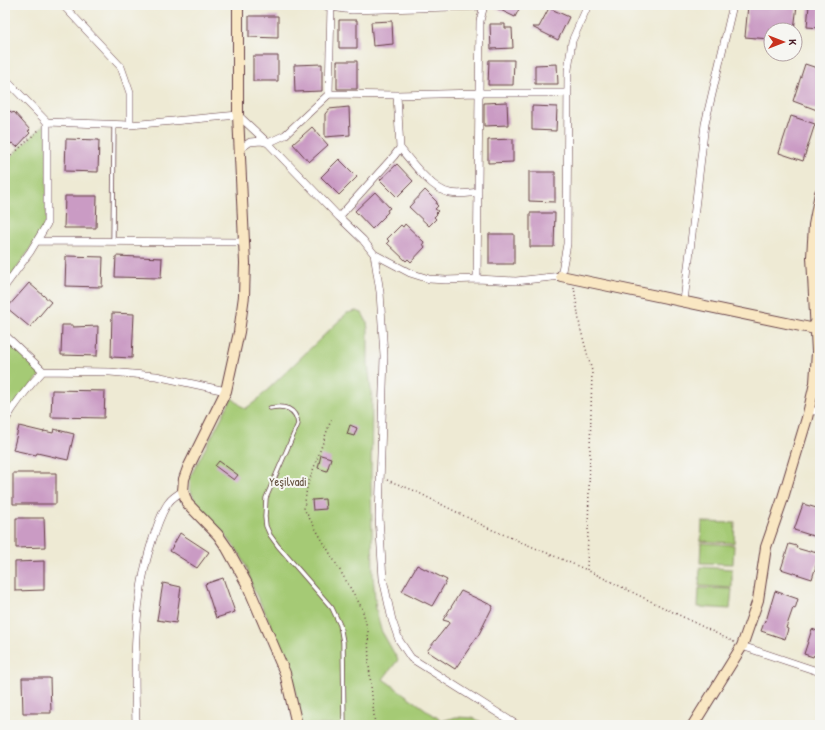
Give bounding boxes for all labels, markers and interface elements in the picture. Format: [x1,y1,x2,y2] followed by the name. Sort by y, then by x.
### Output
[763,22,803,62] north arrow
[786,39,800,45] text: K
[269,473,307,490] park label: Yeşilvadi

